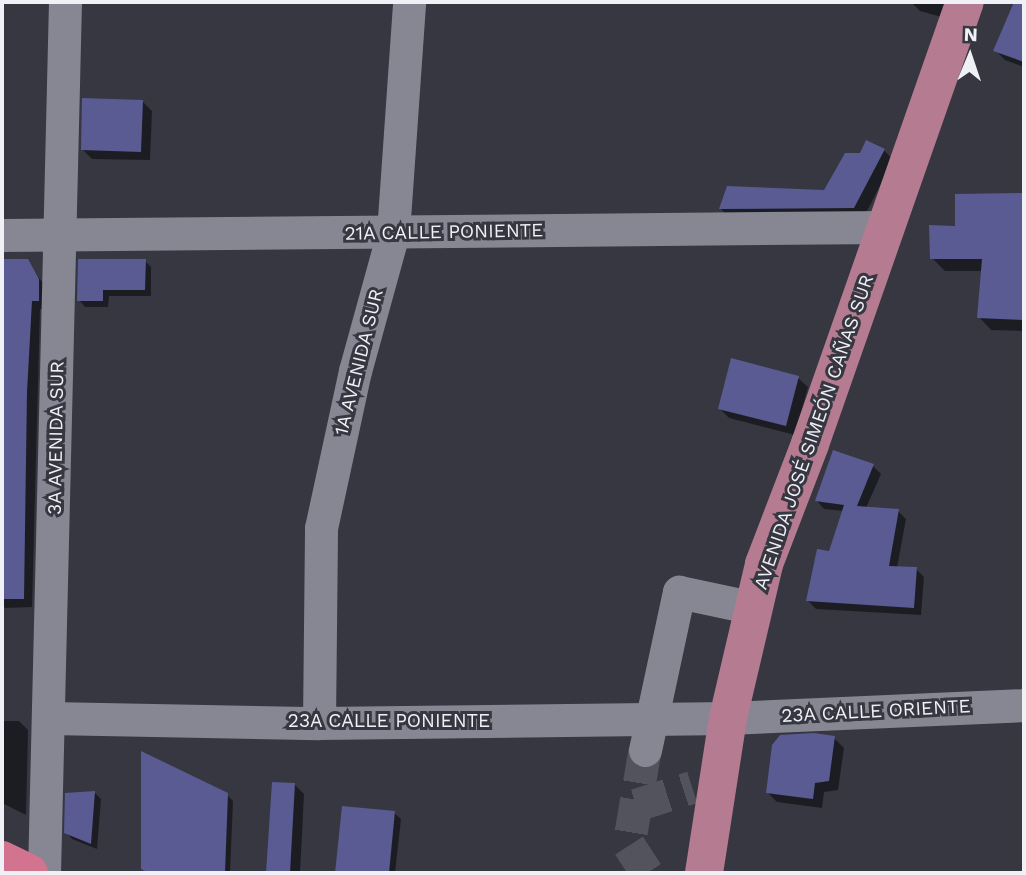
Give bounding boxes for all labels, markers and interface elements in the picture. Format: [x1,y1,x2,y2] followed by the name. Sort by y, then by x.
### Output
[935,21,1005,91] north arrow
[963,23,978,46] text: N
[344,219,544,245] street label: 21A CALLE PONIENTE
[749,271,879,593] street label: AVENIDA JOSÉ SIMEÓN CAÑAS SUR
[330,285,388,439] street label: 1A AVENIDA SUR
[43,360,69,516] street label: 3A AVENIDA SUR
[780,695,972,727] street label: 23A CALLE ORIENTE
[287,710,491,732] street label: 23A CALLE PONIENTE

